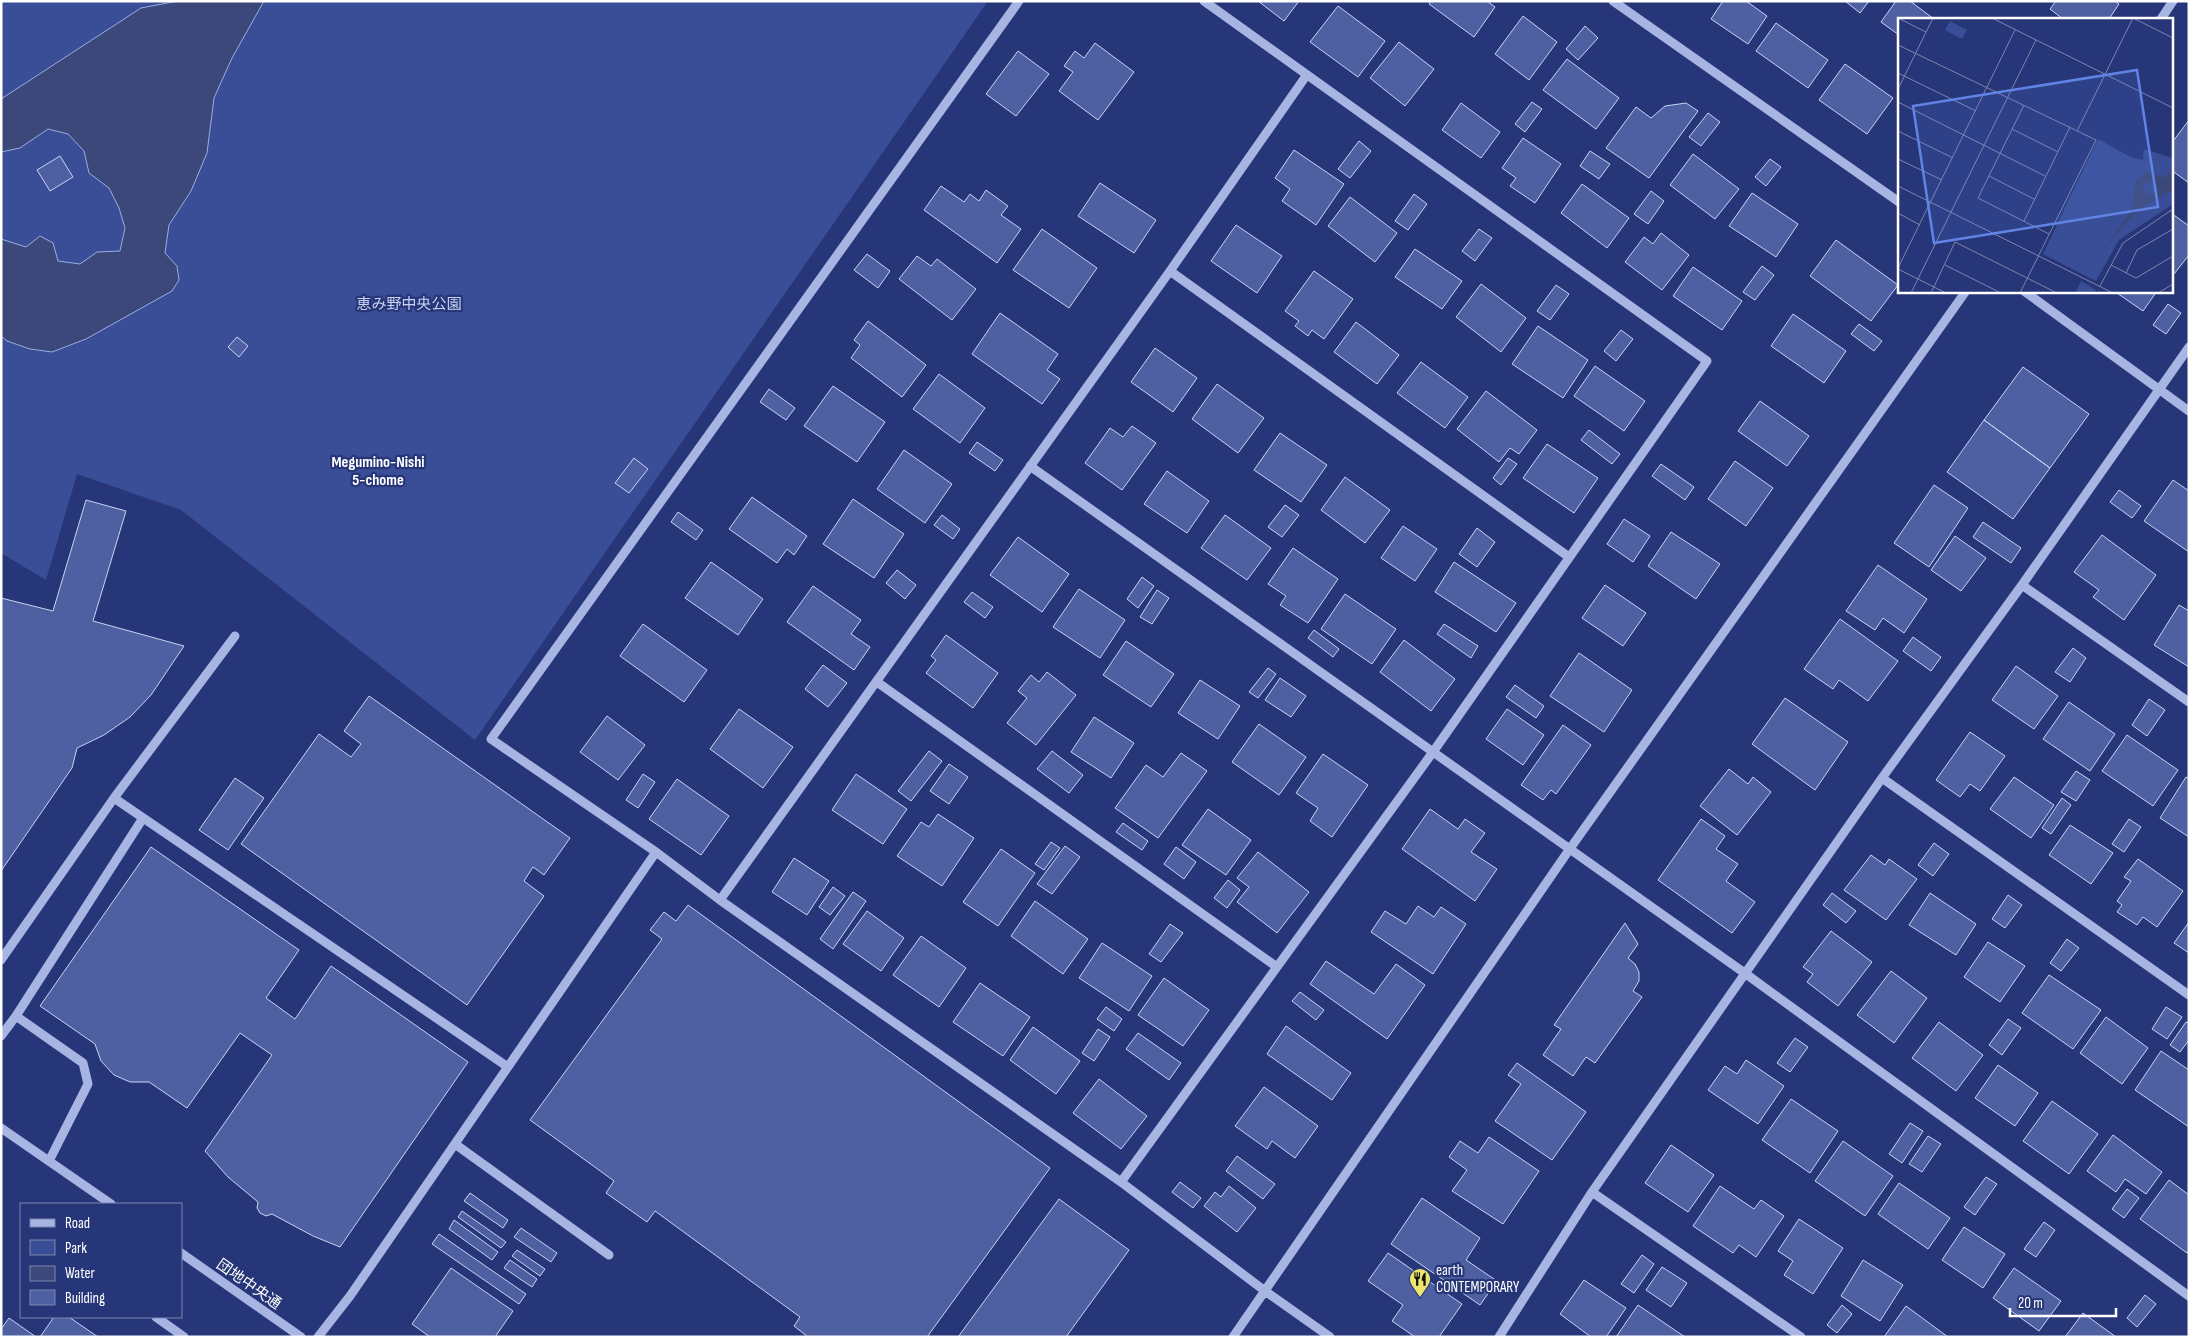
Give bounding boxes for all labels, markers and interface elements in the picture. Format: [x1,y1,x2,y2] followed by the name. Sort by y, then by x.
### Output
[1898,18,2172,292] inset map
[356,295,462,314] park label: 恵み野中央公園
[331,453,425,490] district label: Megumino-Nishi 5-chome
[20,1203,182,1318] legend
[65,1214,90,1233] text: Road
[65,1239,87,1258] text: Park
[213,1255,285,1314] street label: 団地中央通
[1436,1261,1520,1297] place label: earth CONTEMPORARY
[65,1264,96,1283] text: Water
[1408,1267,1432,1298] restaurant icon: earth CONTEMPORARY
[2010,1286,2116,1318] scale bar
[65,1289,105,1308] text: Building
[2018,1294,2043,1313] text: 20 m

